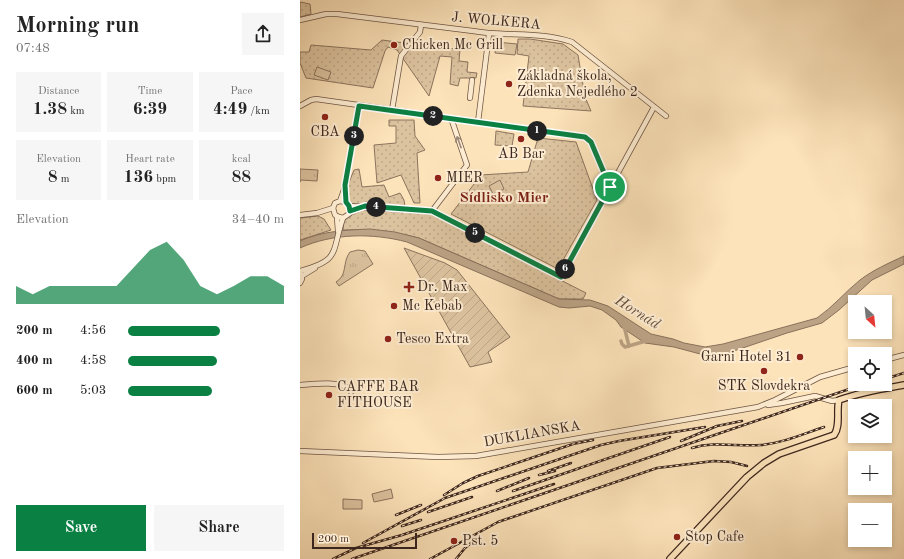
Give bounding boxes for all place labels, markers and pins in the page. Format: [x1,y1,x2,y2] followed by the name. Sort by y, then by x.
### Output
[402,38,503,52] place label: Chicken Mc Grill
[389,40,399,50] marker: Chicken Mc Grill
[517,69,638,99] place label: Základná škola, Zdenka Nejedlého 2
[504,79,514,89] marker: Základná škola, Zdenka Nejedlého 2
[423,106,443,126] pin: 2
[320,112,330,122] marker: CBA
[527,121,547,141] pin: 1
[310,125,340,139] place label: CBA
[344,126,364,146] pin: 3
[516,134,526,144] marker: AB Bar
[498,147,545,161] place label: AB Bar
[593,170,627,204] pin
[446,171,483,185] place label: MIER
[433,173,443,183] marker: MIER
[366,197,386,217] pin: 4
[465,223,485,243] pin: 5
[555,259,575,279] pin: 6
[417,280,467,294] place label: Dr. Max
[404,282,414,292] marker: Dr. Max
[402,299,462,313] place label: Mc Kebab
[389,301,399,311] marker: Mc Kebab
[396,332,469,346] place label: Tesco Extra
[383,334,393,344] marker: Tesco Extra
[701,350,792,364] place label: Garni Hotel 31
[795,352,805,362] marker: Garni Hotel 31
[759,366,769,376] marker: STK Slovdekra
[718,379,810,393] place label: STK Slovdekra
[337,380,419,410] place label: CAFFE BAR FITHOUSE
[324,390,334,400] marker: CAFFE BAR FITHOUSE
[685,530,744,544] place label: Stop Cafe
[672,532,682,542] marker: Stop Cafe
[462,534,498,548] place label: Pst. 5
[449,536,459,546] marker: Pst. 5

